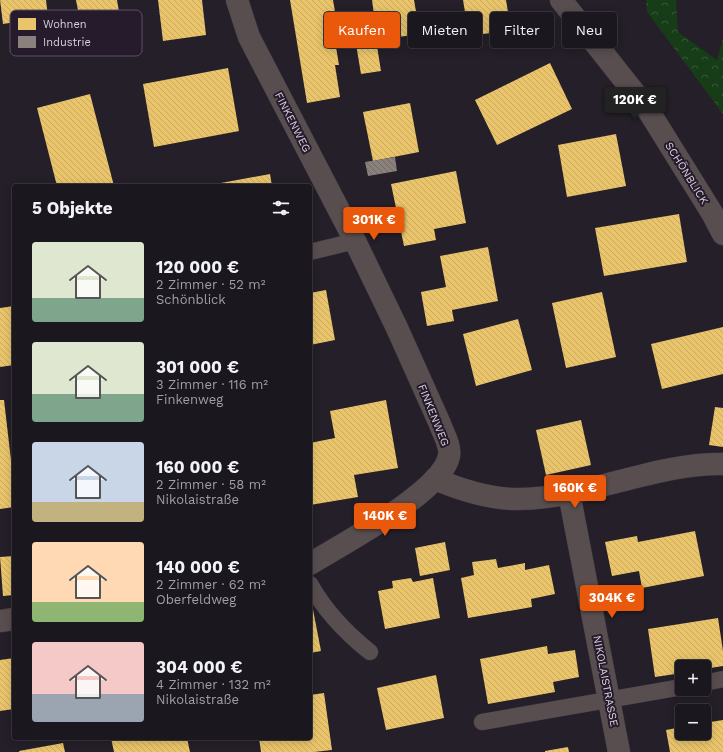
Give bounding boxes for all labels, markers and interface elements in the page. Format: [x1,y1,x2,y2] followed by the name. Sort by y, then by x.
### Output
[10,10,142,56] legend
[324,12,400,48] chip: Kaufen
[408,12,482,48] chip: Mieten
[490,12,554,48] chip: Filter
[562,12,617,48] chip: Neu
[43,18,87,31] text: Wohnen
[43,36,91,49] text: Industrie
[602,87,668,121] pin: 120K €
[272,90,313,154] street label: FINKENWEG
[613,92,657,107] text: 120K €
[662,139,712,207] street label: SCHÖNBLICK
[270,197,292,219] icon: filters
[32,198,113,218] text: 5 Objekte
[341,207,407,241] pin: 301K €
[352,212,396,227] text: 301K €
[156,257,239,277] text: 120 000 €
[64,258,112,306] icon: home
[156,277,265,292] text: 2 Zimmer · 52 m²
[156,292,226,307] text: Schönblick
[156,357,239,377] text: 301 000 €
[64,358,112,406] icon: home
[156,377,268,392] text: 3 Zimmer · 116 m²
[415,382,452,448] street label: FINKENWEG
[156,392,223,407] text: Finkenweg
[156,457,239,477] text: 160 000 €
[64,458,112,506] icon: home
[542,475,608,509] pin: 160K €
[156,477,266,492] text: 2 Zimmer · 58 m²
[553,480,597,495] text: 160K €
[156,492,239,507] text: Nikolaistraße
[352,503,418,537] pin: 140K €
[363,508,407,523] text: 140K €
[156,557,240,577] text: 140 000 €
[64,558,112,606] icon: home
[156,577,266,592] text: 2 Zimmer · 62 m²
[579,585,645,619] pin: 304K €
[589,590,635,605] text: 304K €
[156,592,236,607] text: Oberfeldweg
[590,634,621,728] street label: NIKOLAISTRASSE
[156,657,243,677] text: 304 000 €
[64,658,112,706] icon: home
[675,660,711,740] map controls
[675,660,711,696] button: +
[156,677,271,692] text: 4 Zimmer · 132 m²
[156,692,239,707] text: Nikolaistraße
[675,704,711,740] button: −

